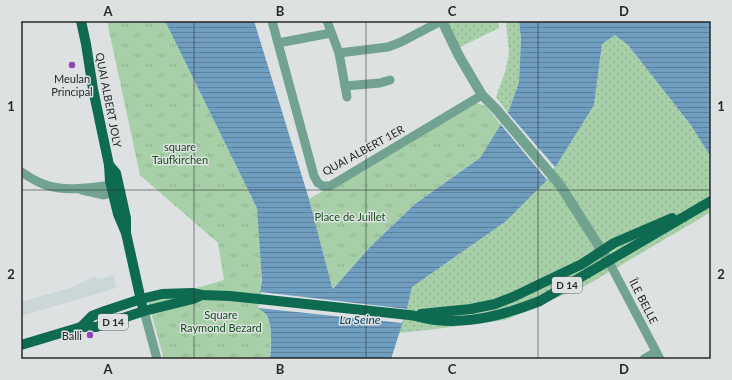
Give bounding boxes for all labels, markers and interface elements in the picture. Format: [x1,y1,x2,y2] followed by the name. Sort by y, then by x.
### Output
[102,3,113,19] text: A
[276,3,285,19] text: B
[448,3,457,19] text: C
[619,3,629,19] text: D
[93,51,125,149] street label: QUAI ALBERT JOLY
[67,60,77,70] marker: Meulan Principal
[51,72,93,98] place label: Meulan Principal
[7,98,15,114] text: 1
[717,98,725,114] text: 1
[320,122,406,178] street label: QUAI ALBERT 1ER
[152,140,208,166] park label: square Taufkirchen
[314,210,386,223] park label: Place de Juillet
[7,266,15,282] text: 2
[717,266,725,282] text: 2
[627,275,661,326] street label: ÎLE BELLE
[552,277,582,293] road number: D 14
[180,308,262,334] park label: Square Raymond Bezard
[339,312,381,327] water label: La Seine
[98,314,128,330] road number: D 14
[62,329,82,342] place label: Balli
[85,330,95,340] marker: Balli
[102,361,113,377] text: A
[276,361,285,377] text: B
[448,361,457,377] text: C
[619,361,629,377] text: D

